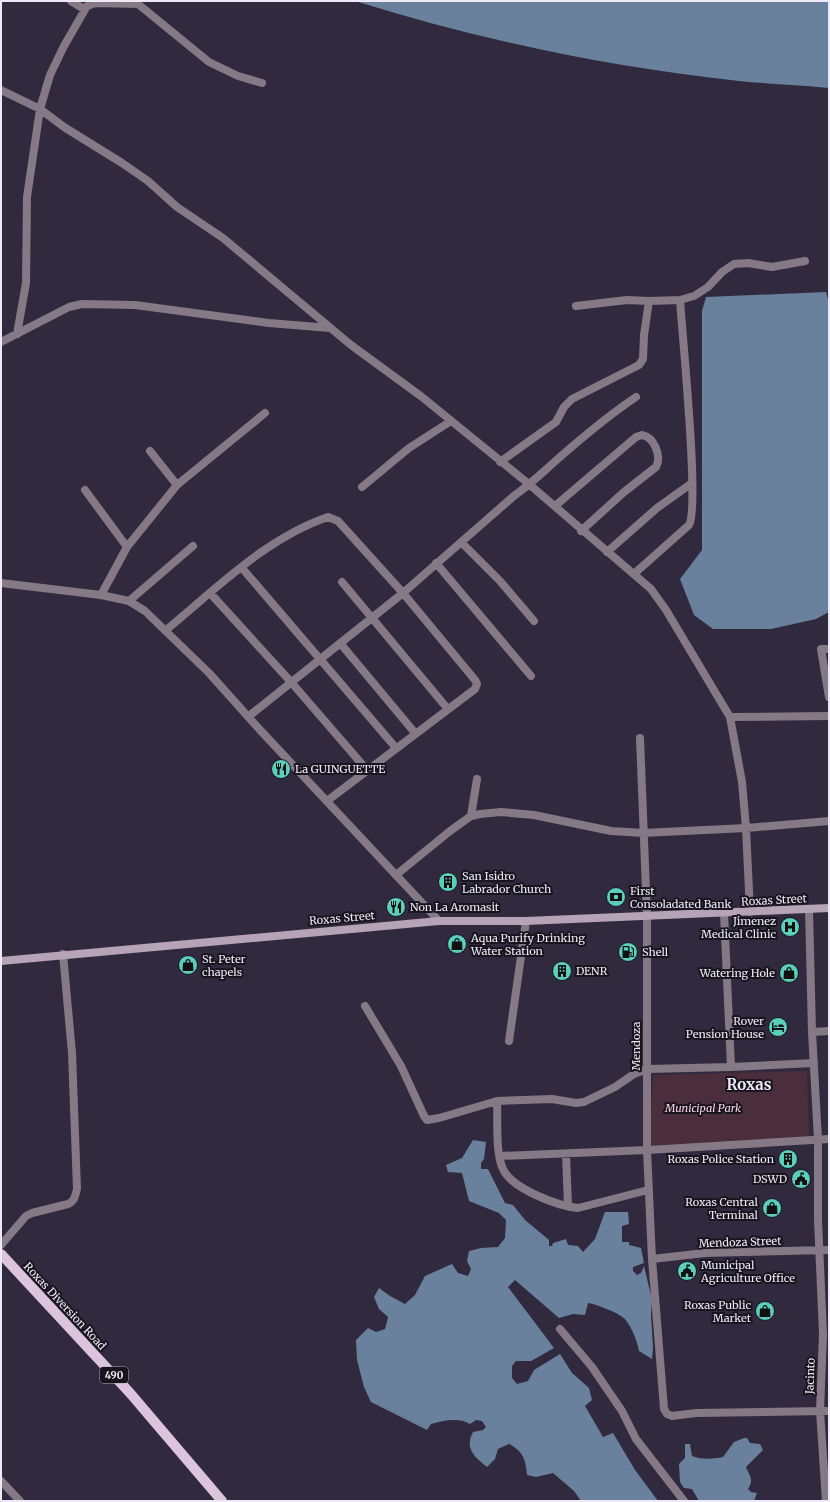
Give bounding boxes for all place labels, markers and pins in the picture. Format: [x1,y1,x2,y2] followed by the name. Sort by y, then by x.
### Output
[270,758,292,780] restaurant icon: La GUINGUETTE
[295,762,385,776] place label: La GUINGUETTE
[462,869,552,896] place label: San Isidro Labrador Church
[437,871,459,893] building icon: San Isidro Labrador Church
[630,884,731,911] place label: First Consoladated Bank
[605,886,627,908] bank icon: First Consoladated Bank
[385,896,407,918] restaurant icon: Non La Aromasit
[410,900,500,914] place label: Non La Aromasit
[701,914,776,941] place label: Jimenez Medical Clinic
[779,916,801,938] hospital icon: Jimenez Medical Clinic
[470,931,585,958] place label: Aqua Purify Drinking Water Station
[446,933,468,955] shop icon: Aqua Purify Drinking Water Station
[617,941,639,963] fuel station icon: Shell
[642,945,669,959] place label: Shell
[202,952,246,979] place label: St. Peter chapels
[177,954,199,976] shop icon: St. Peter chapels
[551,960,573,982] building icon: DENR
[778,962,800,984] shop icon: Watering Hole
[576,964,608,978] place label: DENR
[699,966,775,980] place label: Watering Hole
[686,1014,764,1041] place label: Rover Pension House
[767,1016,789,1038] hotel icon: Rover Pension House
[777,1148,799,1170] building icon: Roxas Police Station
[668,1152,775,1166] place label: Roxas Police Station
[790,1168,812,1190] public building icon: DSWD
[753,1172,787,1186] place label: DSWD
[685,1195,759,1222] place label: Roxas Central Terminal
[761,1197,783,1219] shop icon: Roxas Central Terminal
[700,1258,795,1285] place label: Municipal Agriculture Office
[676,1260,698,1282] public building icon: Municipal Agriculture Office
[684,1298,752,1325] place label: Roxas Public Market
[754,1300,776,1322] shop icon: Roxas Public Market

